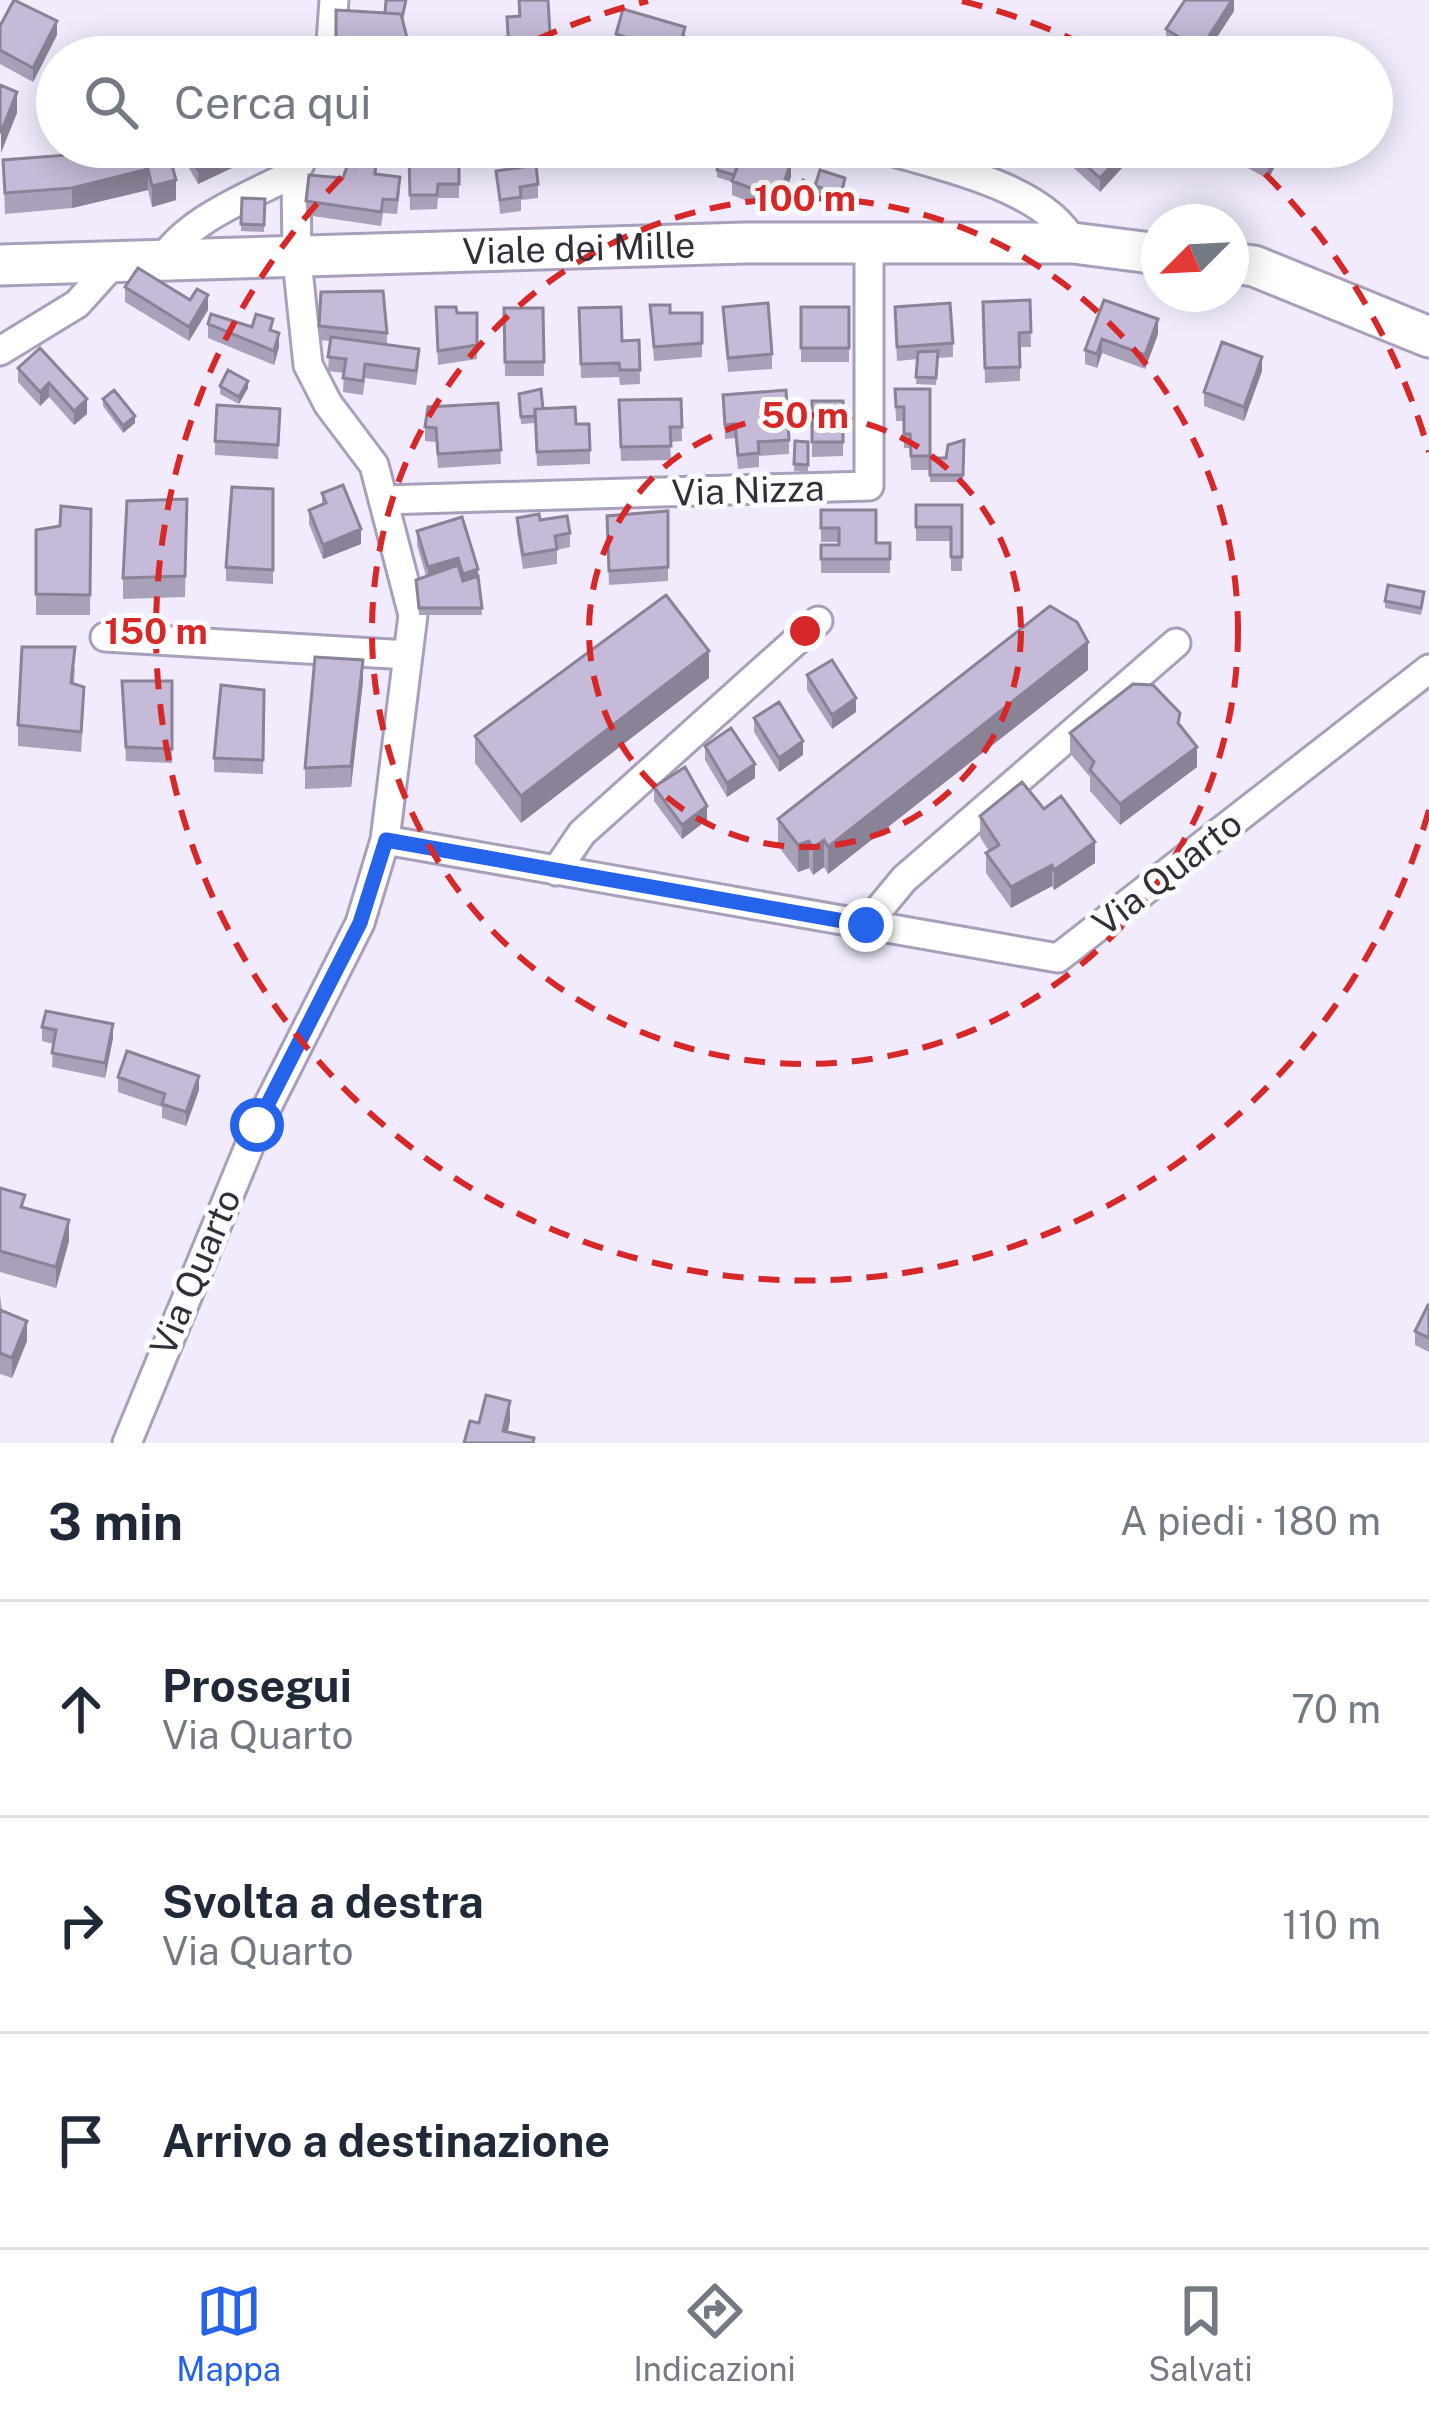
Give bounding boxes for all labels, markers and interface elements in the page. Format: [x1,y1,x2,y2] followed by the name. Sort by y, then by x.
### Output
[36,36,1393,168] search box
[78,69,144,135] icon: search
[174,76,371,129] text: Cerca qui
[754,177,856,219] text: 100 m
[1141,204,1249,312] north arrow
[462,223,696,272] street label: Viale dei Mille
[761,394,849,436] text: 50 m
[671,466,825,514] street label: Via Nizza
[104,610,208,652] text: 150 m
[784,610,826,652] centre of rings
[1084,802,1250,944] street label: Via Quarto
[839,898,893,952] route end
[230,1098,284,1152] route start
[141,1182,249,1362] street label: Via Quarto
[48,1492,183,1551] text: 3 min
[1120,1498,1381,1544] text: A piedi · 180 m
[162,1659,352,1712] text: Prosegui
[48,1676,114,1742] icon: ahead
[1291,1686,1381,1732] text: 70 m
[162,1712,354,1758] text: Via Quarto
[162,1875,484,1928] text: Svolta a destra
[48,1892,114,1958] icon: right
[1282,1902,1381,1948] text: 110 m
[162,1928,354,1974] text: Via Quarto
[48,2108,114,2174] icon: arrive
[162,2114,610,2167] text: Arrivo a destinazione
[176,2278,281,2388] tab: Mappa
[634,2278,796,2388] tab: Indicazioni
[1148,2278,1253,2388] tab: Salvati

